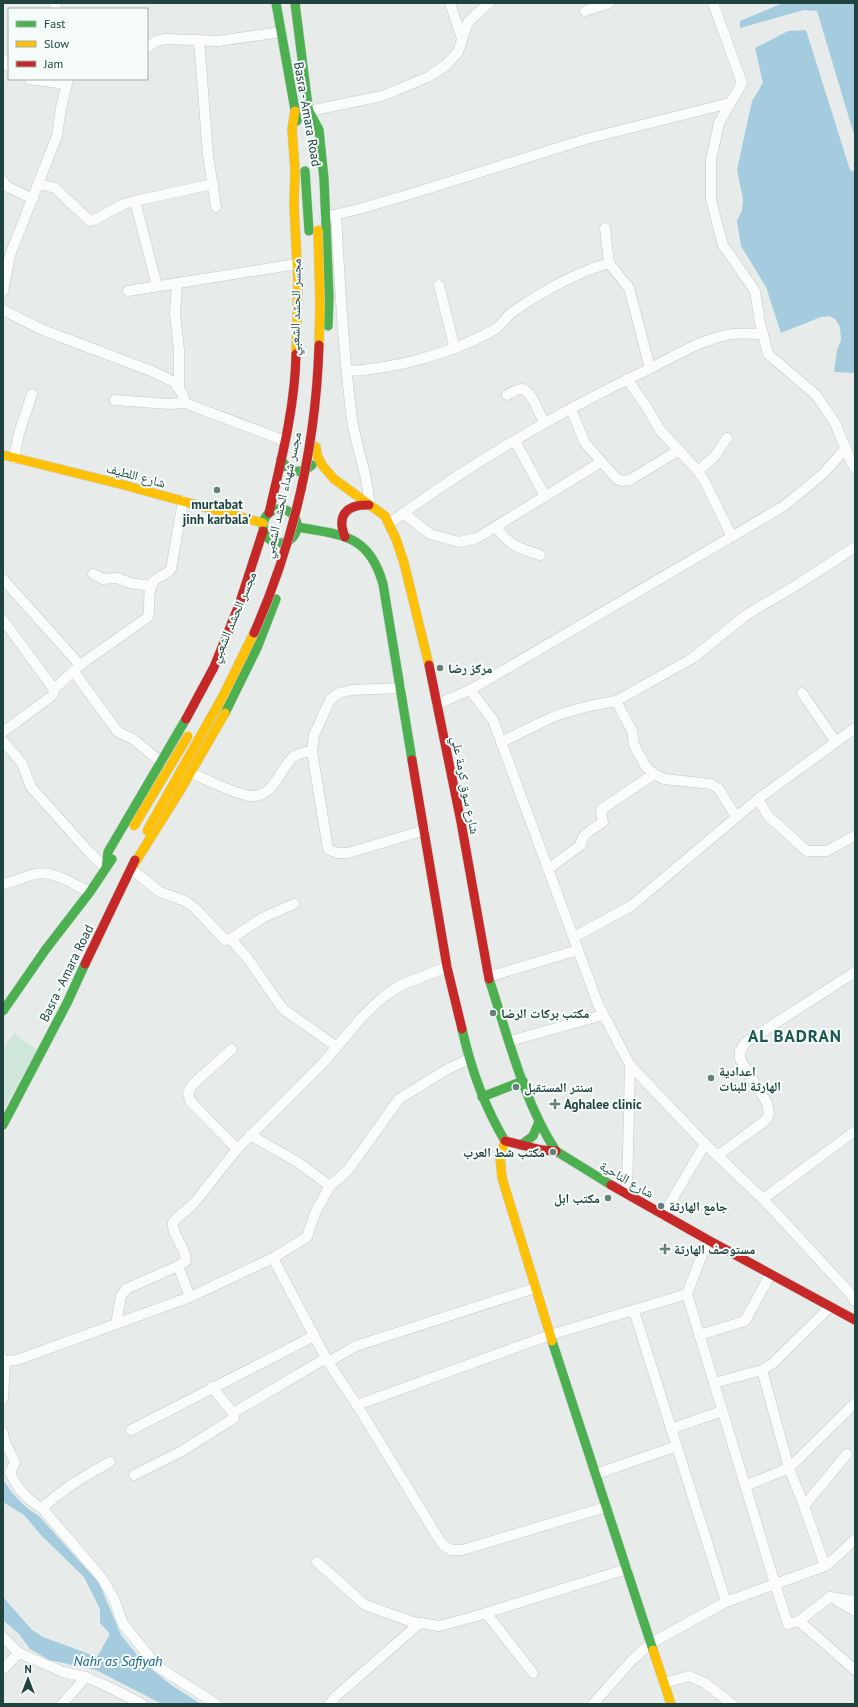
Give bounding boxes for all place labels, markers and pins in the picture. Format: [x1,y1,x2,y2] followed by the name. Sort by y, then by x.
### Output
[212,485,222,495] marker: murtabat jinh karbala'
[182,496,251,528] place label: murtabat jinh karbala'
[448,660,492,677] place label: مركز رضا
[435,663,445,673] marker: مركز رضا
[501,1005,590,1022] place label: مكتب بركات الرضا
[488,1008,498,1018] marker: مكتب بركات الرضا
[719,1063,781,1095] place label: اعدادية الهارثة للبنات
[706,1073,716,1083] marker: اعدادية الهارثة للبنات
[524,1079,593,1096] place label: سنتر المستقبل
[511,1082,521,1092] marker: سنتر المستقبل
[564,1096,642,1113] place label: Aghalee clinic
[549,1098,561,1110] marker: Aghalee clinic
[463,1144,545,1161] place label: مكتب شط العرب
[548,1147,558,1157] marker: مكتب شط العرب
[554,1190,600,1207] place label: مكتب ابل
[603,1193,613,1203] marker: مكتب ابل
[669,1198,728,1216] place label: جامع الهارثة
[656,1201,666,1211] marker: جامع الهارثة
[674,1241,756,1258] place label: مستوصف الهارثة
[659,1243,671,1255] marker: مستوصف الهارثة

